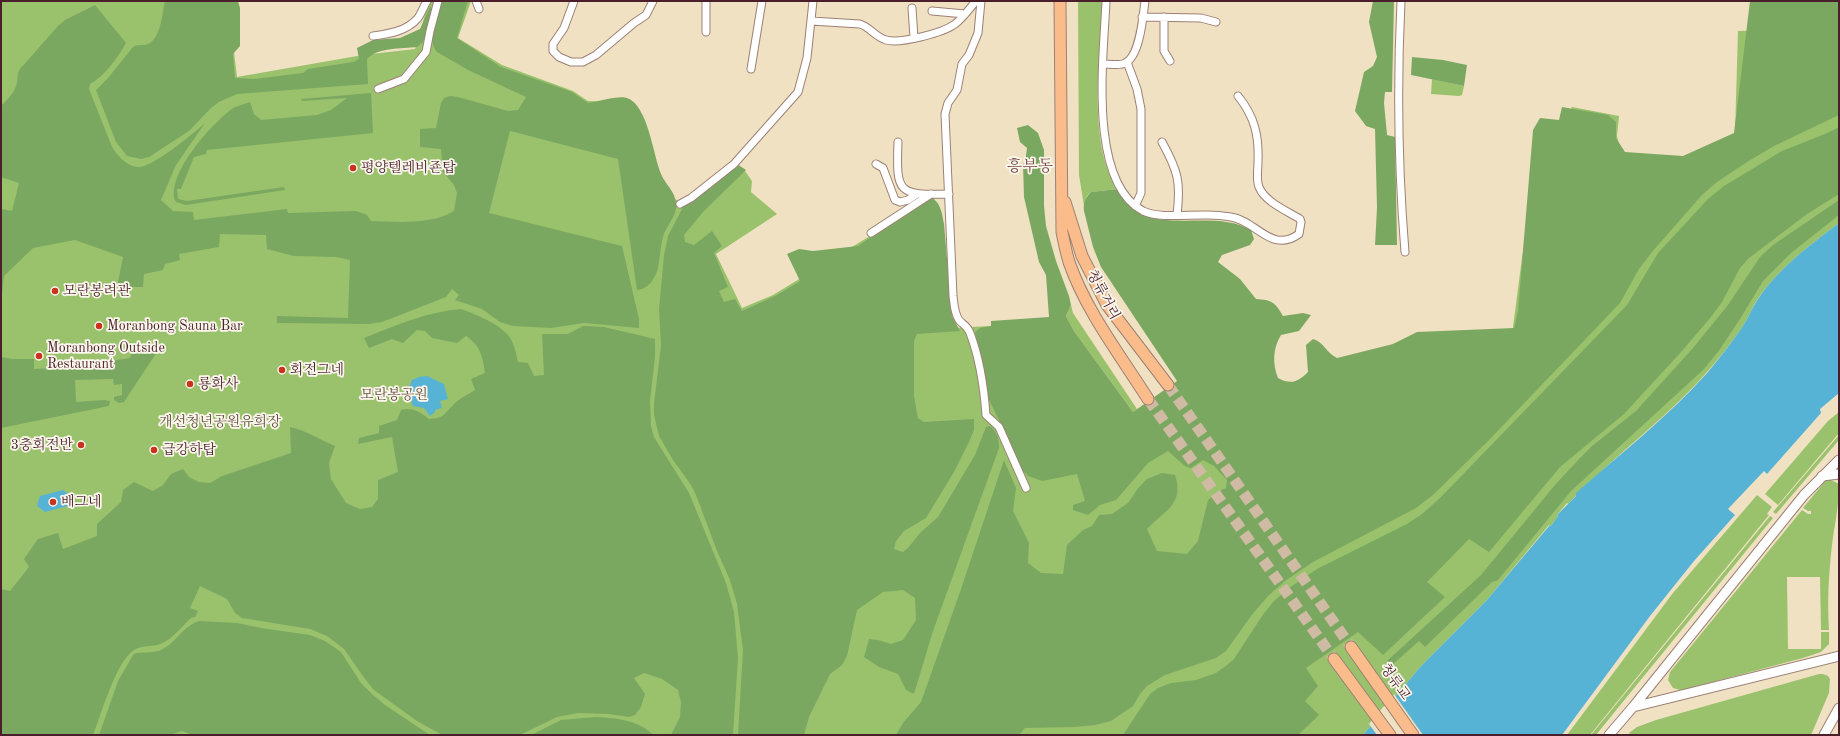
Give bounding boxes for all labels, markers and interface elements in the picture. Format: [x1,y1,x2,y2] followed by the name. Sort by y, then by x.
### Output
[1007,157,1053,177] district label: 흥부동
[361,160,456,176] place label: 평양텔레비죤탑
[348,163,358,173] marker: 평양텔레비죤탑
[1083,267,1123,323] street label: 청류거리
[63,283,131,299] place label: 모란봉려관
[50,286,60,296] marker: 모란봉려관
[107,318,243,334] place label: Moranbong Sauna Bar
[94,321,104,331] marker: Moranbong Sauna Bar
[47,340,165,372] place label: Moranbong Outside Restaurant
[34,351,44,361] marker: Moranbong Outside Restaurant
[290,362,344,378] place label: 회전그네
[277,365,287,375] marker: 회전그네
[198,376,239,392] place label: 룡화사
[185,379,195,389] marker: 룡화사
[360,387,428,403] park label: 모란봉공원
[159,414,281,430] park label: 개선청년공원유희장
[11,437,73,453] place label: 3충회전반
[76,440,86,450] marker: 3충회전반
[162,442,216,458] place label: 급강하탑
[149,445,159,455] marker: 급강하탑
[61,494,102,510] place label: 배그네
[48,497,58,507] marker: 배그네
[1376,661,1414,703] street label: 청류교

